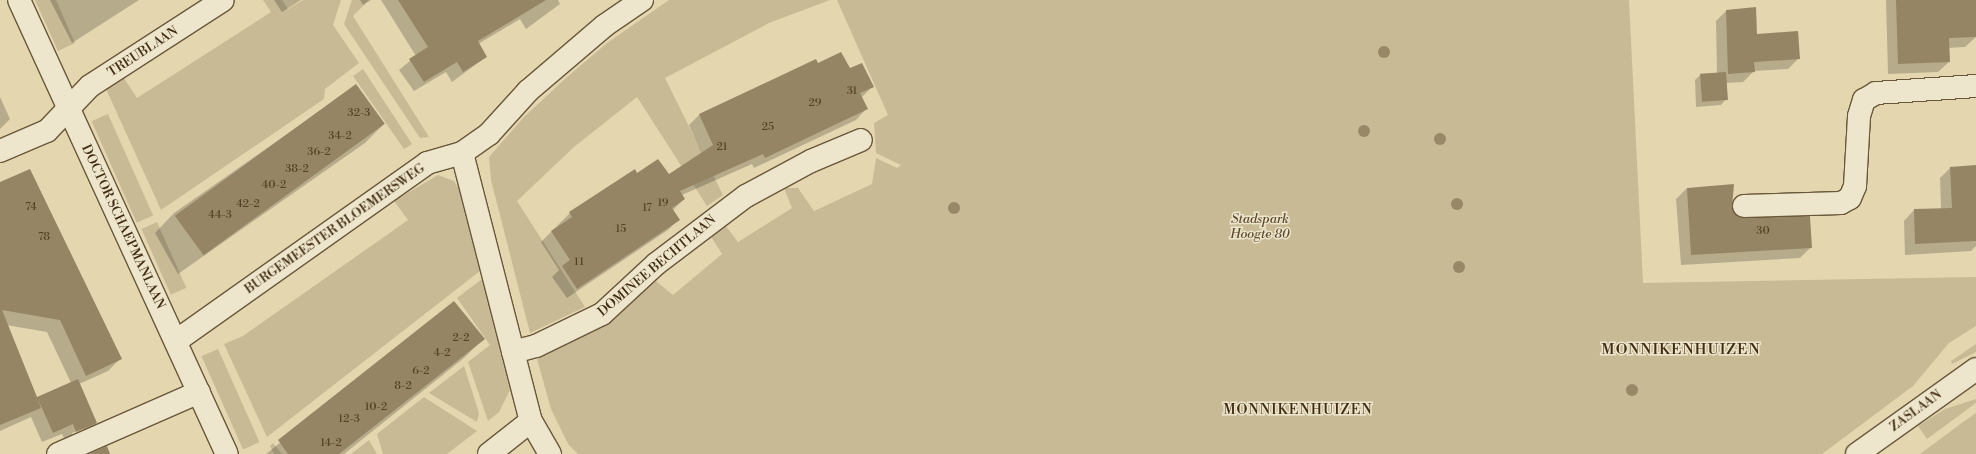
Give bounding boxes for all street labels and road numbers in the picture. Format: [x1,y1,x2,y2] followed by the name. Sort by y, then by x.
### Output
[105,23,181,81] street label: TREUBLAAN
[78,142,168,312] street label: DOCTOR SCHAEPMANLAAN
[242,161,428,297] street label: BURGEMEESTER BLOEMERSWEG
[595,212,719,320] street label: DOMINEE BECHTLAAN
[1887,387,1945,435] street label: ZASLAAN

